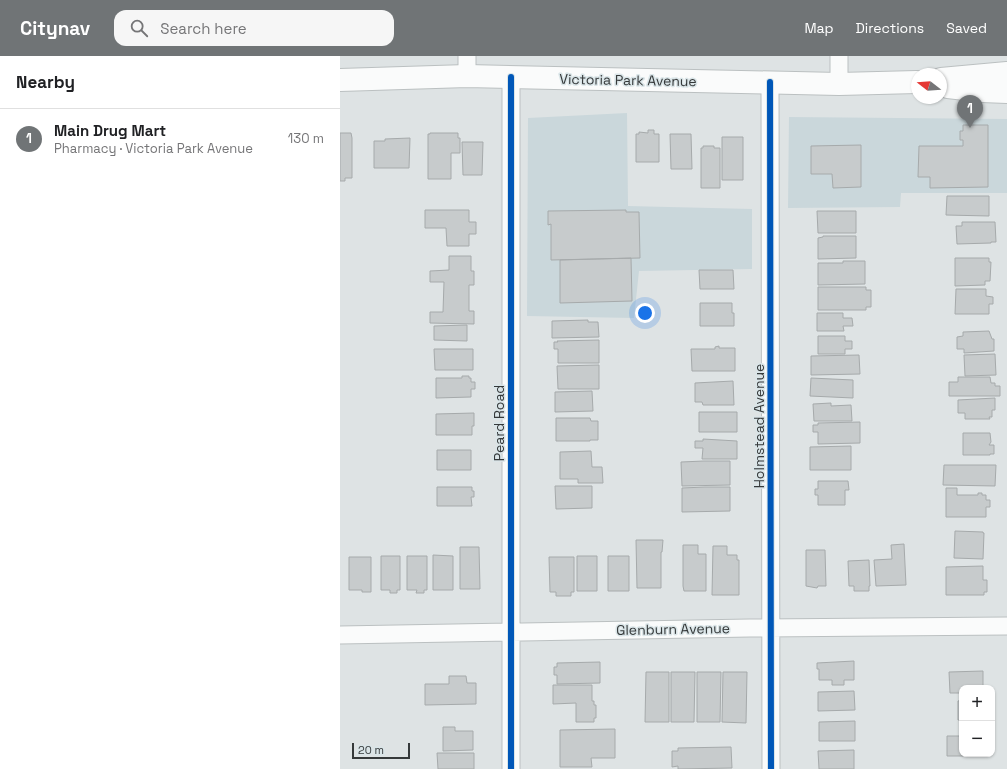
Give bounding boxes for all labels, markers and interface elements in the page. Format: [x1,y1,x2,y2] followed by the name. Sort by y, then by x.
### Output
[114,10,394,46] search box
[20,16,90,41] text: Citynav
[128,17,150,39] icon: search
[160,19,247,38] text: Search here
[804,19,834,37] text: Map
[856,19,924,37] text: Directions
[946,19,987,37] text: Saved
[911,68,947,104] north arrow
[559,70,697,90] street label: Victoria Park Avenue
[16,71,75,93] text: Nearby
[957,95,983,128] pin: 1
[54,121,166,140] text: Main Drug Mart
[26,130,32,147] text: 1
[288,130,324,147] text: 130 m
[54,140,253,157] text: Pharmacy · Victoria Park Avenue
[635,303,655,323] your location
[750,364,768,488] street label: Holmstead Avenue
[490,385,508,461] street label: Peard Road
[616,619,730,639] street label: Glenburn Avenue
[959,685,995,757] map controls
[959,685,995,721] button: +
[959,721,995,757] button: −
[352,741,410,760] scale bar
[358,743,384,757] text: 20 m

